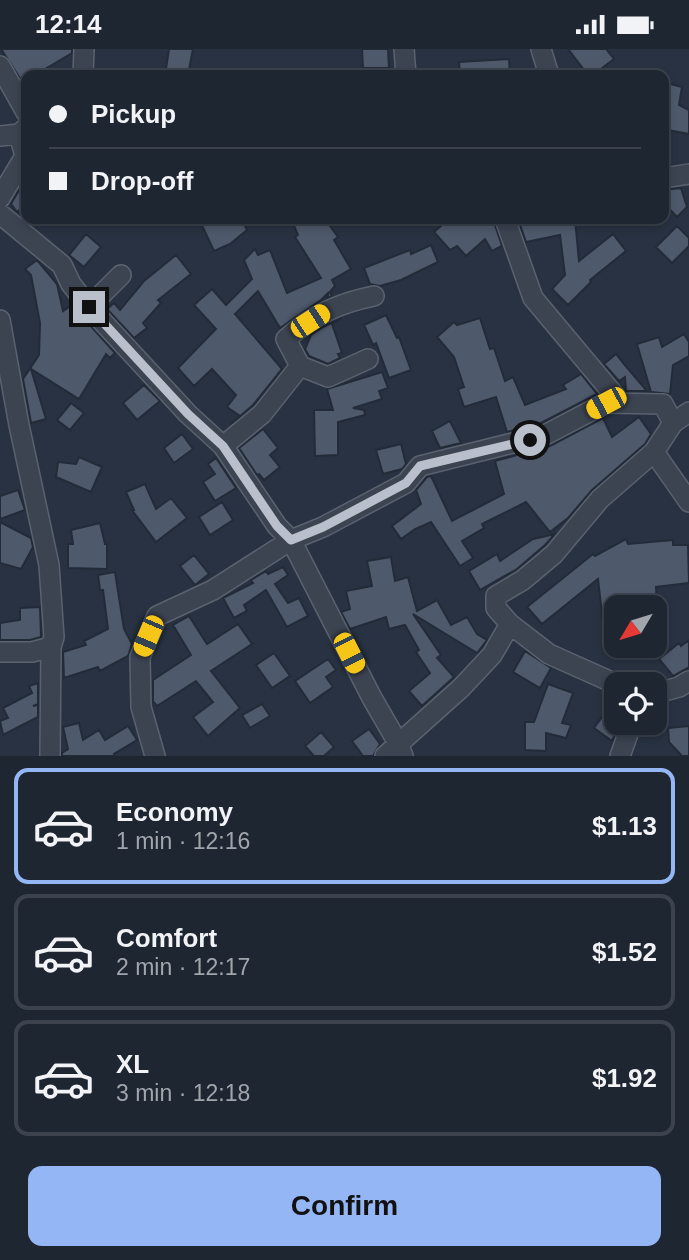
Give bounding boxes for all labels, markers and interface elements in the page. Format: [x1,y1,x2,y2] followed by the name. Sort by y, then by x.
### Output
[35,9,102,39] text: 12:14
[91,99,176,129] text: Pickup
[91,166,194,196] text: Drop-off
[73,291,105,323] route end
[287,301,334,341] car
[583,384,630,422] car
[514,424,546,456] route start
[604,595,667,658] north arrow
[604,595,667,735] map controls
[131,613,166,659] car
[331,630,368,676] car
[604,672,667,735] button: locate
[32,795,95,858] icon: car
[116,797,233,827] text: Economy
[592,811,657,841] text: $1.13
[116,828,250,854] text: 1 min · 12:16
[32,921,95,984] icon: car
[116,923,217,953] text: Comfort
[592,937,657,967] text: $1.52
[116,954,250,980] text: 2 min · 12:17
[32,1047,95,1110] icon: car
[116,1049,149,1079] text: XL
[592,1063,657,1093] text: $1.92
[116,1080,250,1106] text: 3 min · 12:18
[28,1166,661,1246] button: Confirm

